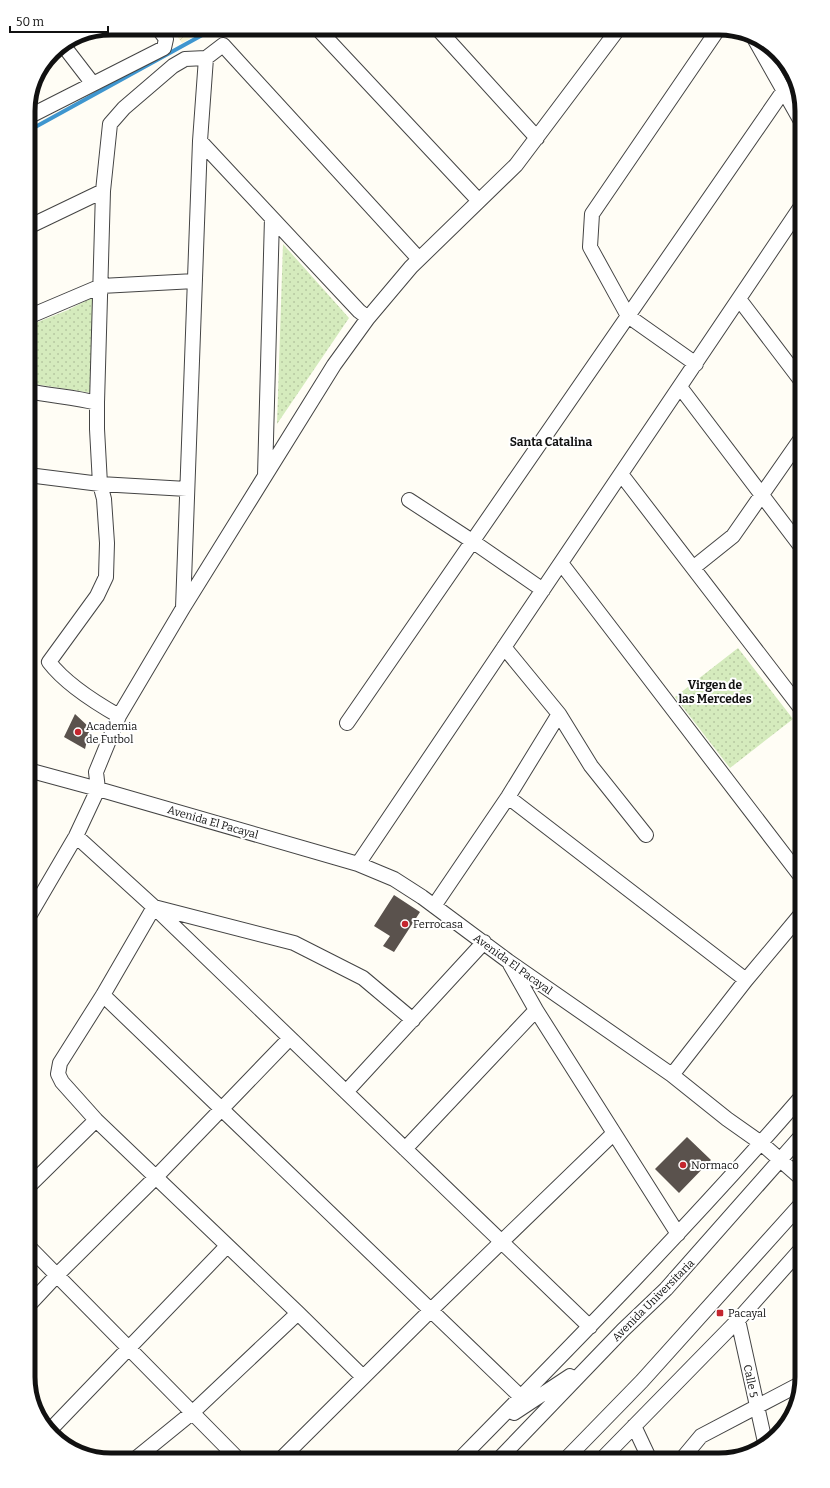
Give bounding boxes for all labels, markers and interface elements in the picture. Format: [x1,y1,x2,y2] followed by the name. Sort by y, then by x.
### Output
[10,8,108,34] scale bar
[16,15,45,29] text: 50 m
[510,435,592,449] district label: Santa Catalina
[678,678,752,706] district label: Virgen de las Mercedes
[86,720,137,746] place label: Academia de Futbol
[73,727,83,737] marker: Academia de Futbol
[166,803,260,842] street label: Avenida El Pacayal
[413,918,463,931] place label: Ferrocasa
[400,919,410,929] marker: Ferrocasa
[471,931,555,997] street label: Avenida El Pacayal
[691,1159,739,1172] place label: Normaco
[678,1160,688,1170] marker: Normaco
[610,1257,697,1344] street label: Avenida Universitaria
[728,1307,766,1320] place label: Pacayal
[715,1308,725,1318] marker: Pacayal
[741,1363,760,1399] street label: Calle 5

